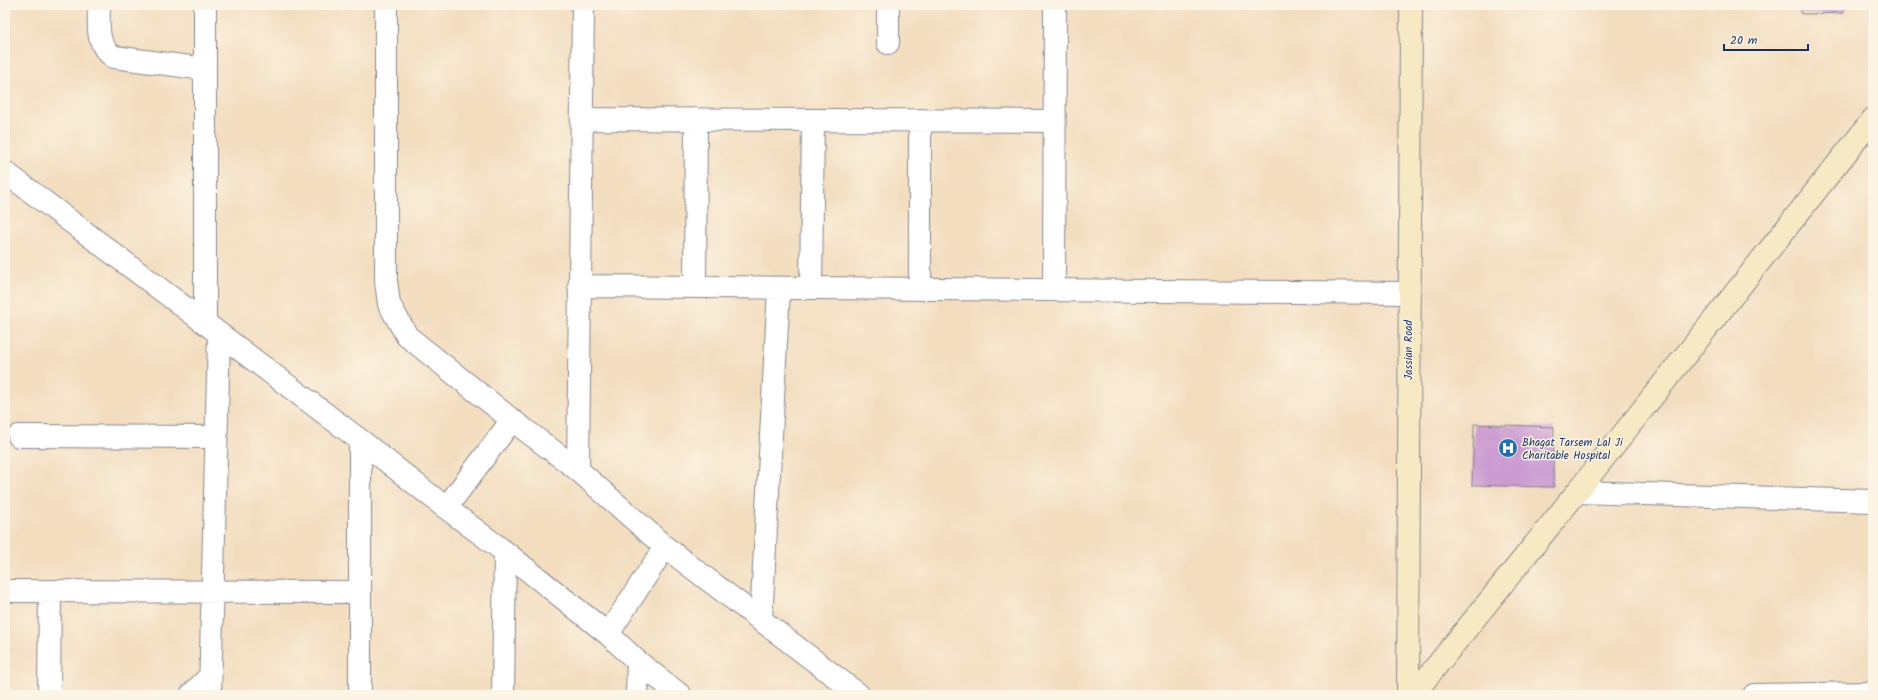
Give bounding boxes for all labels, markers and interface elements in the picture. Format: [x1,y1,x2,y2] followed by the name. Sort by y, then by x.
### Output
[1724,26,1808,52] scale bar
[1730,31,1758,50] text: 20 m
[1400,320,1418,380] street label: Jassian Road
[1522,434,1623,465] place label: Bhagat Tarsem Lal Ji Charitable Hospital
[1497,437,1519,459] hospital icon: Bhagat Tarsem Lal Ji Charitable Hospital

